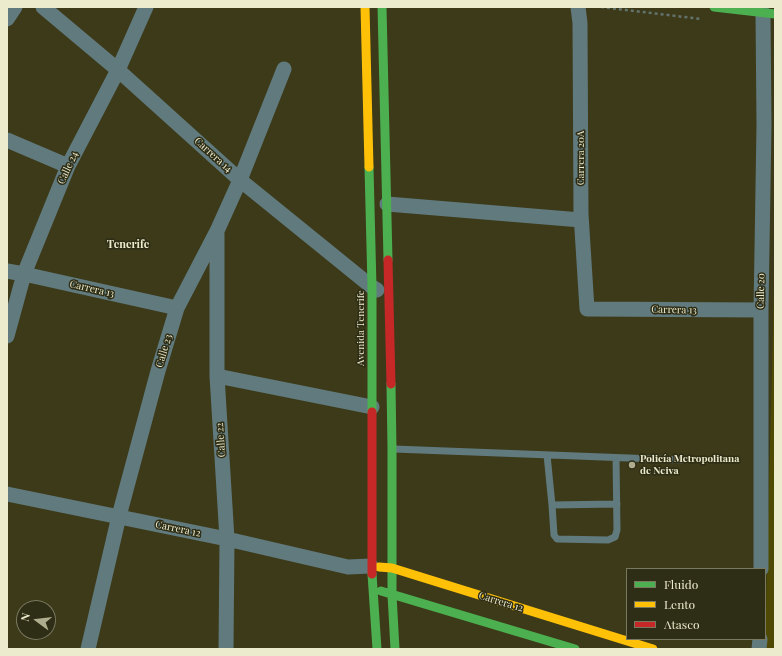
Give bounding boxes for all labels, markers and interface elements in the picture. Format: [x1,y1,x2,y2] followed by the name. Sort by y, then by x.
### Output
[575,131,587,185] street label: Carrera 20A
[192,135,234,175] street label: Carrera 14
[55,150,81,186] street label: Calle 24
[107,238,149,252] district label: Tenerife
[755,273,767,309] street label: Calle 20
[68,278,116,300] street label: Carrera 13
[355,290,367,366] street label: Avenida Tenerife
[651,304,697,316] street label: Carrera 13
[153,333,175,369] street label: Calle 23
[214,422,228,458] street label: Calle 22
[640,453,739,476] place label: Policía Metropolitana de Neiva
[627,460,637,470] marker: Policía Metropolitana de Neiva
[154,518,202,540] street label: Carrera 12
[626,568,766,640] legend
[664,576,698,592] text: Fluido
[477,590,525,614] street label: Carrera 12
[664,596,695,612] text: Lento
[16,600,56,640] north arrow
[17,611,33,623] text: N
[664,616,700,632] text: Atasco

